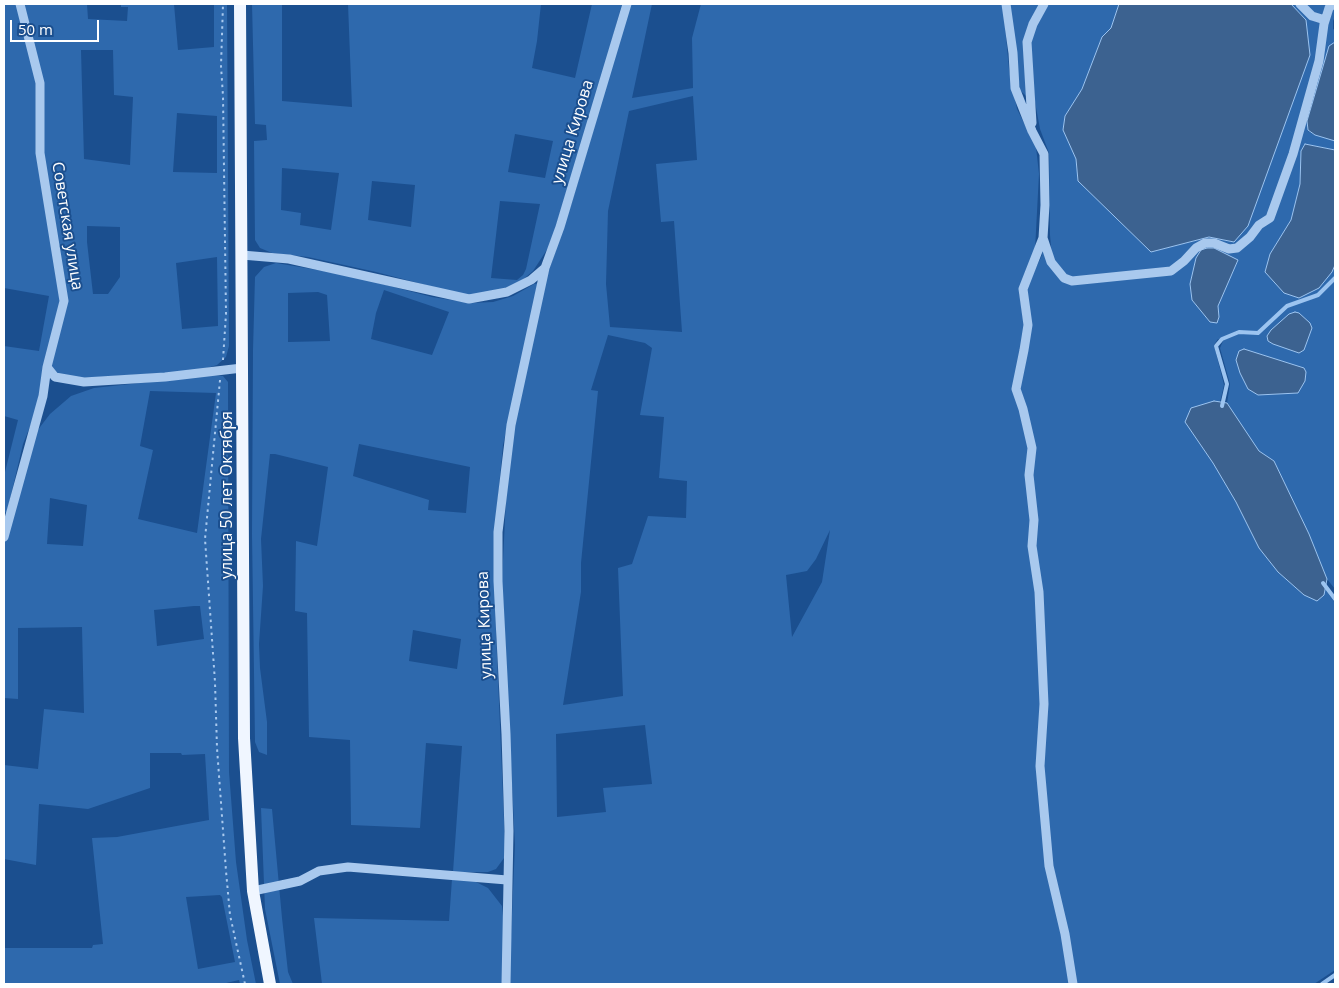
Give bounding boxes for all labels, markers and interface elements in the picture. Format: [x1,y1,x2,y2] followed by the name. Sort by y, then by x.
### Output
[12,10,101,42] scale bar
[18,19,53,39] text: 50 m
[548,78,598,186] street label: улица Кирова
[47,161,87,291] street label: Советская улица
[217,411,237,579] street label: улица 50 лет Октября
[474,571,496,679] street label: улица Кирова

